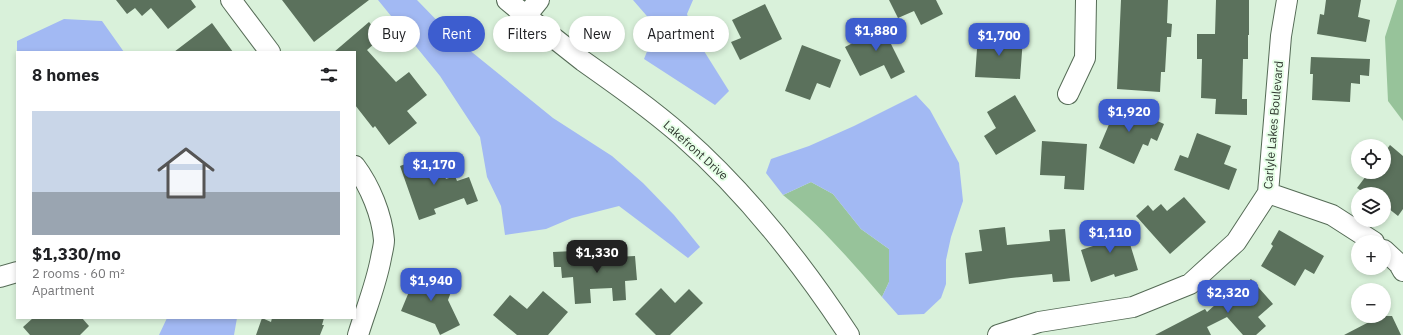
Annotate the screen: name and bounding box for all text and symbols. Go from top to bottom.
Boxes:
chip: Buy [368,16,420,52]
chip: Rent [428,16,485,52]
chip: Filters [493,16,561,52]
chip: New [569,16,625,52]
chip: Apartment [633,16,729,52]
pin: $1,880 [843,18,909,52]
text: $1,880 [854,22,898,39]
pin: $1,700 [966,23,1032,57]
text: $1,700 [977,27,1021,44]
street label: Carlyle Lakes Boulevard [1260,60,1286,190]
text: 8 homes [32,64,99,86]
icon: filters [318,64,340,86]
pin: $1,920 [1096,99,1162,133]
text: $1,920 [1107,103,1151,120]
street label: Lakefront Drive [661,117,732,183]
icon: home [150,137,222,209]
map controls [1351,139,1391,323]
button: locate [1351,139,1391,179]
pin: $1,170 [401,152,467,186]
text: $1,170 [412,156,456,173]
button: layers [1351,187,1391,227]
pin: $1,110 [1077,220,1143,254]
text: $1,110 [1088,224,1132,241]
button: + [1351,235,1391,275]
pin: $1,330 [564,240,630,274]
text: $1,330/mo [32,243,121,265]
text: $1,330 [575,244,619,261]
text: 2 rooms · 60 m² [32,265,125,282]
pin: $1,940 [398,268,464,302]
text: $1,940 [409,272,453,289]
pin: $2,320 [1195,280,1261,314]
text: Apartment [32,282,95,299]
button: − [1351,283,1391,323]
text: $2,320 [1206,284,1250,301]

